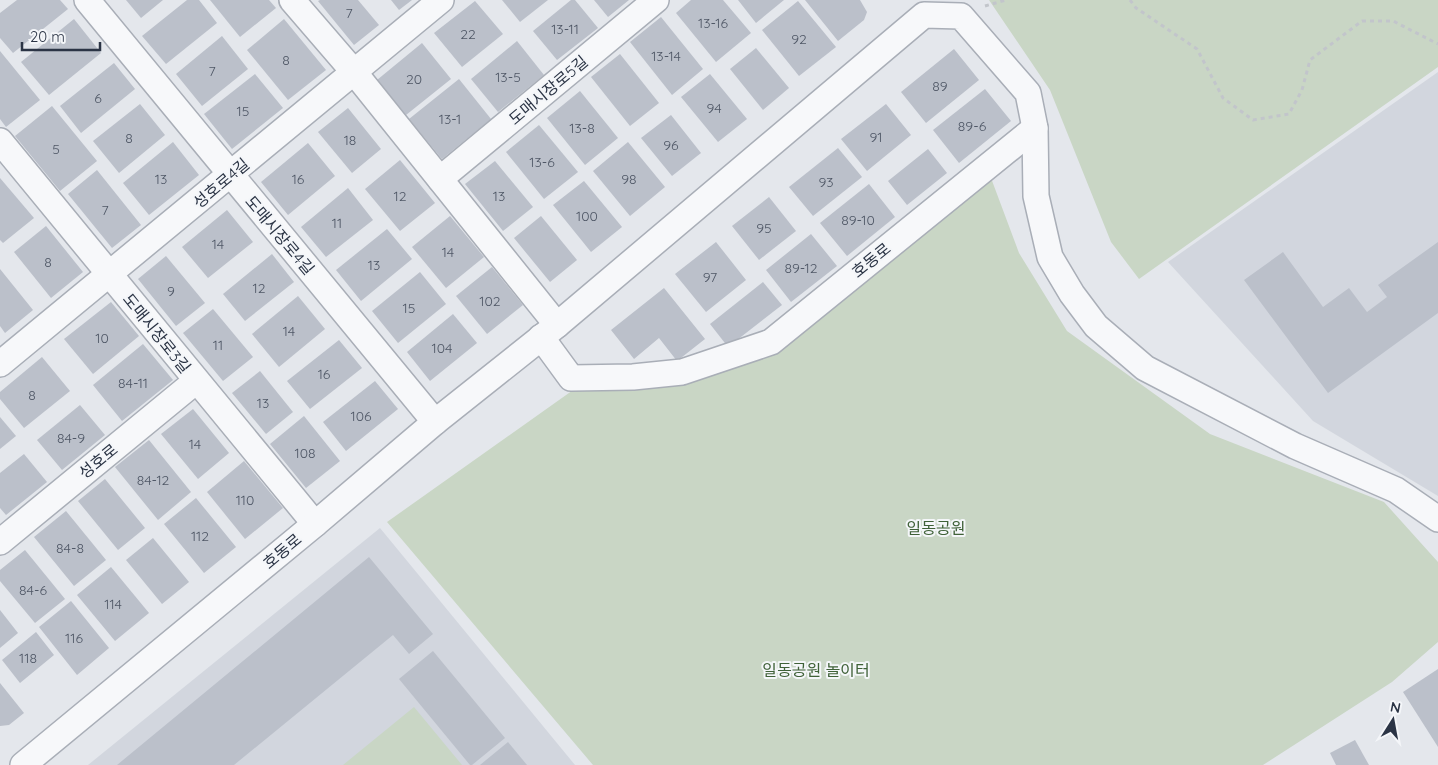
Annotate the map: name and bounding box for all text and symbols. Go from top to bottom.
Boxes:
house number: 7 [345,4,353,22]
house number: 13-16 [698,14,728,32]
scale bar [22,20,100,52]
house number: 13-11 [551,20,579,38]
house number: 22 [460,25,476,43]
text: 20 m [30,27,65,46]
house number: 92 [791,30,807,48]
house number: 13-14 [651,47,681,65]
house number: 8 [282,51,290,69]
street label: 도매시장로5길 [504,51,592,129]
house number: 7 [208,62,216,80]
house number: 13-5 [495,68,521,86]
house number: 20 [406,70,422,88]
house number: 89 [932,77,948,95]
house number: 6 [94,89,102,107]
house number: 94 [706,99,722,117]
house number: 15 [237,102,249,120]
house number: 13-1 [439,110,461,128]
house number: 89-6 [958,117,987,135]
house number: 13-8 [569,119,595,137]
house number: 91 [869,128,883,146]
house number: 8 [125,129,133,147]
house number: 18 [344,131,356,149]
house number: 96 [663,136,679,154]
house number: 5 [52,140,60,158]
house number: 13-6 [529,153,555,171]
street label: 성호로4길 [189,154,253,212]
house number: 13 [155,170,167,188]
house number: 16 [292,170,305,188]
house number: 98 [621,170,637,188]
house number: 93 [818,173,834,191]
house number: 12 [394,187,407,205]
house number: 13 [493,187,505,205]
street label: 도매시장로4길 [241,192,319,278]
house number: 7 [101,201,109,219]
house number: 100 [576,207,598,225]
house number: 89-10 [841,211,875,229]
house number: 11 [332,214,342,232]
house number: 95 [756,219,772,237]
house number: 14 [212,235,224,253]
street label: 호동로 [848,238,895,282]
house number: 14 [442,243,454,261]
house number: 8 [44,253,52,271]
house number: 13 [368,256,380,274]
house number: 89-12 [784,259,818,277]
house number: 97 [703,268,717,286]
house number: 12 [253,279,266,297]
house number: 9 [167,282,175,300]
street label: 도매시장로3길 [119,289,195,377]
house number: 102 [479,292,501,310]
house number: 15 [403,299,415,317]
house number: 14 [283,322,295,340]
house number: 10 [95,329,109,347]
house number: 11 [213,336,223,354]
house number: 104 [432,339,452,357]
house number: 16 [318,365,331,383]
house number: 84-11 [118,374,148,392]
house number: 8 [28,386,36,404]
house number: 13 [257,394,269,412]
house number: 106 [350,407,372,425]
house number: 84-9 [57,429,85,447]
house number: 14 [189,435,201,453]
street label: 성호로 [75,439,122,483]
house number: 108 [294,444,316,462]
house number: 84-12 [137,471,170,489]
house number: 110 [236,491,254,509]
park label: 일동공원 [907,518,965,538]
house number: 112 [191,527,209,545]
street label: 호동로 [259,529,306,573]
house number: 84-8 [56,539,84,557]
house number: 84-6 [19,581,47,599]
house number: 114 [104,595,122,613]
house number: 116 [65,629,83,647]
house number: 118 [19,649,37,667]
park label: 일동공원 놀이터 [762,660,870,680]
north arrow [1368,695,1418,745]
text: N [1389,697,1402,717]

